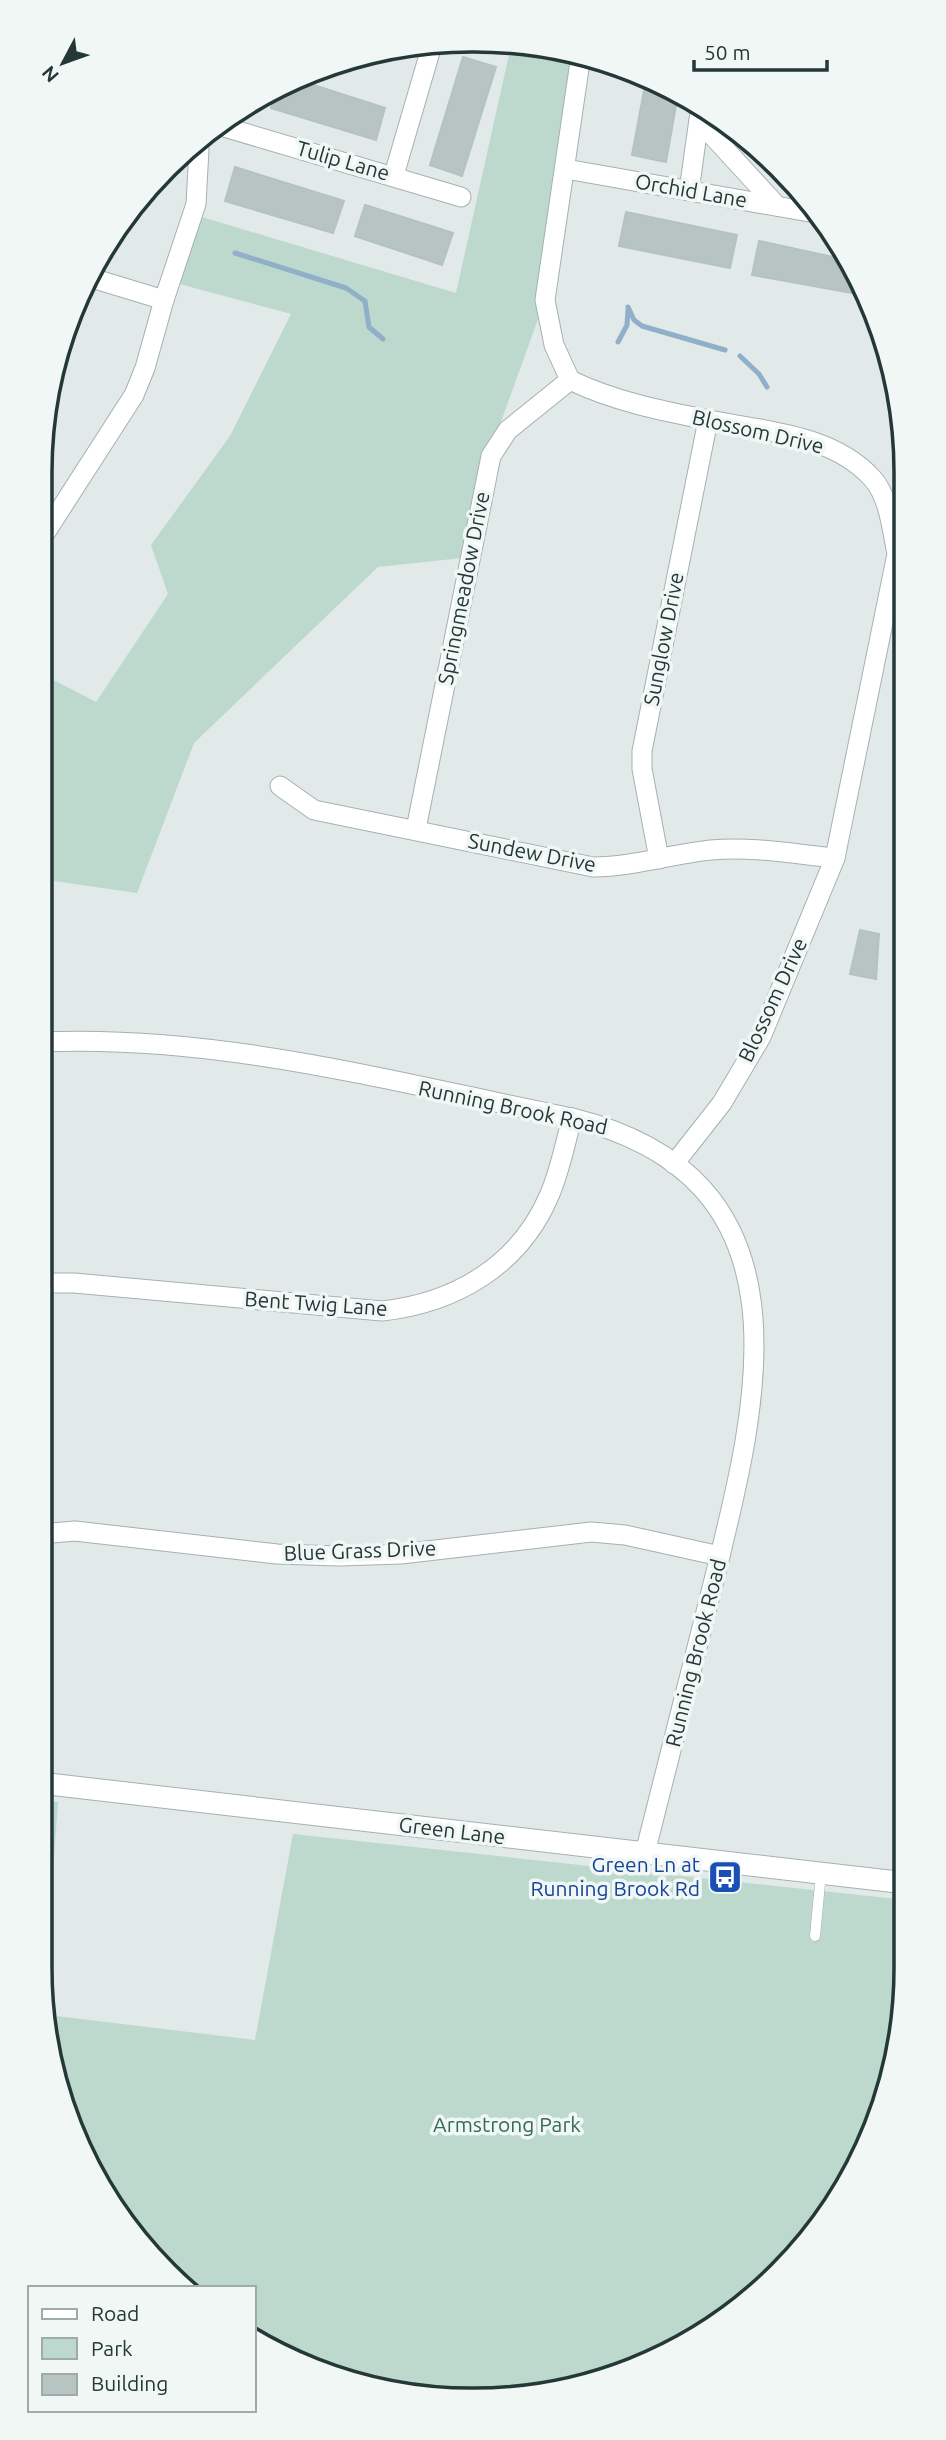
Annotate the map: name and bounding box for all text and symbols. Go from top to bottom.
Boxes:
north arrow [28,28,98,98]
scale bar [694,28,827,72]
text: 50 m [704,40,751,64]
text: N [37,62,63,87]
street label: Tulip Lane [294,135,393,185]
street label: Orchid Lane [633,168,749,212]
street label: Blossom Drive [690,404,826,458]
street label: Springmeadow Drive [433,489,494,686]
street label: Sunglow Drive [638,570,688,708]
street label: Sundew Drive [466,828,598,876]
street label: Blossom Drive [733,934,811,1065]
street label: Running Brook Road [416,1075,610,1139]
street label: Bent Twig Lane [244,1286,389,1320]
street label: Blue Grass Drive [283,1535,437,1565]
street label: Running Brook Road [660,1556,730,1749]
street label: Green Lane [398,1812,507,1848]
place label: Green Ln at Running Brook Rd [530,1852,700,1900]
bus stop icon: Green Ln at Running Brook Rd [706,1858,744,1896]
park label: Armstrong Park [433,2112,581,2136]
legend [28,2286,256,2412]
text: Road [91,2301,139,2325]
text: Park [91,2336,133,2360]
text: Building [91,2371,168,2395]

